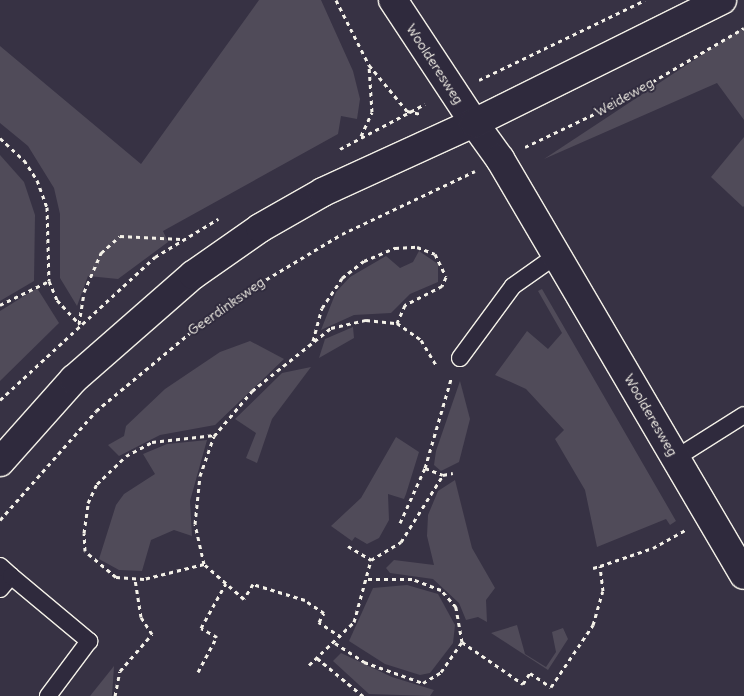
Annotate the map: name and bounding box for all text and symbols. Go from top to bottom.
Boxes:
street label: Woolderesweg [403,21,467,107]
street label: Weideweg [592,74,656,120]
street label: Geerdinksweg [184,273,268,339]
street label: Woolderesweg [621,371,681,459]

